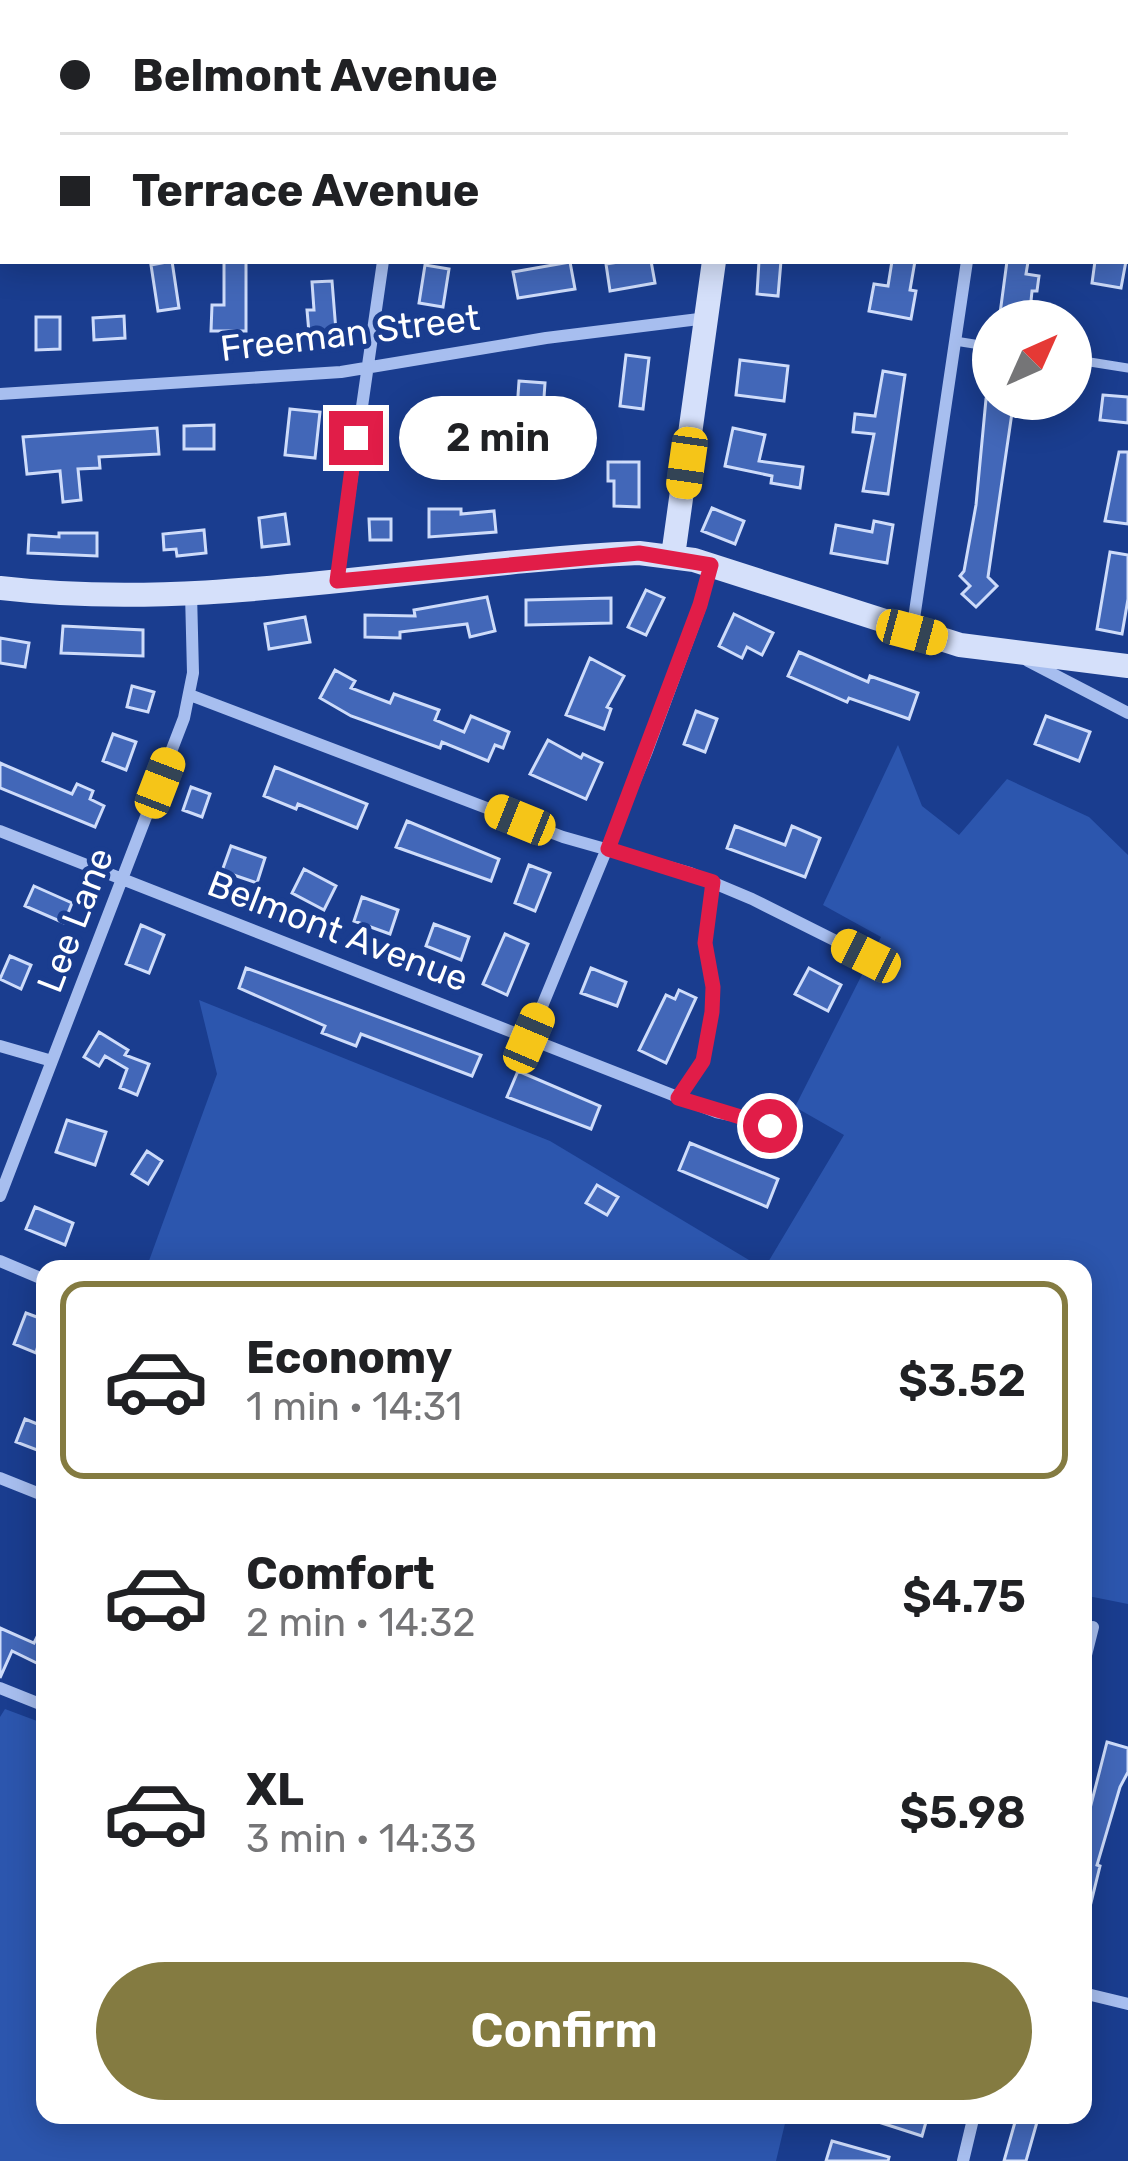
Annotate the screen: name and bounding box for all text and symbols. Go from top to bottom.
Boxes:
text: Belmont Avenue [132,49,498,102]
text: Terrace Avenue [132,164,480,217]
street label: Freeman Street [218,296,482,370]
north arrow [972,300,1092,420]
map controls [972,300,1092,420]
callout: 2 min [398,396,596,480]
route end [329,411,383,465]
text: 2 min [446,415,550,461]
car [664,425,710,501]
car [873,605,951,659]
car [130,743,190,823]
car [480,790,560,850]
street label: Lee Lane [28,842,122,998]
street label: Belmont Avenue [202,862,474,1000]
car [826,924,906,988]
car [498,998,560,1078]
route start [743,1099,797,1153]
icon: car [102,1326,210,1434]
text: Economy [246,1331,452,1384]
text: $3.52 [898,1354,1026,1407]
text: 1 min · 14:31 [246,1384,462,1430]
icon: car [102,1542,210,1650]
text: Comfort [246,1547,435,1600]
text: $4.75 [902,1570,1026,1623]
text: 2 min · 14:32 [246,1600,475,1646]
icon: car [102,1758,210,1866]
text: XL [246,1763,304,1816]
text: $5.98 [899,1786,1026,1839]
text: 3 min · 14:33 [246,1816,477,1862]
button: Confirm [96,1962,1032,2100]

